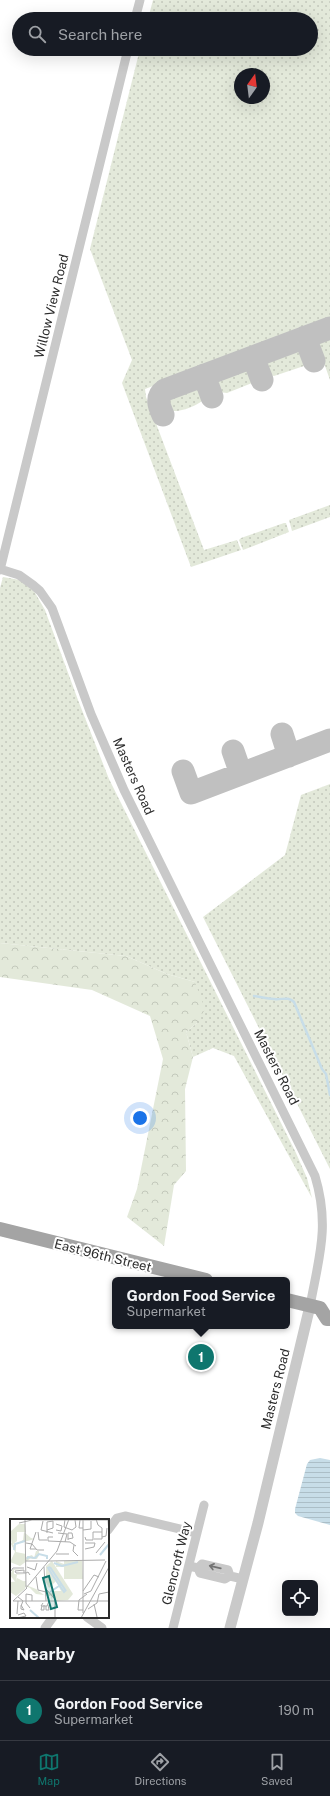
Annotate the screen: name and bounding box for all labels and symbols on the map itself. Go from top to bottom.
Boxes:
north arrow [234,68,270,104]
street label: Willow View Road [31,253,72,360]
street label: Masters Road [110,735,157,817]
street label: Masters Road [251,1027,302,1108]
your location [130,1108,150,1128]
street label: East 96th Street [53,1236,153,1275]
pin: 1 [188,1342,214,1372]
street label: Masters Road [258,1347,293,1431]
inset map [10,1519,109,1618]
street label: Glencroft Way [159,1520,194,1606]
one-way arrow [209,1562,222,1570]

